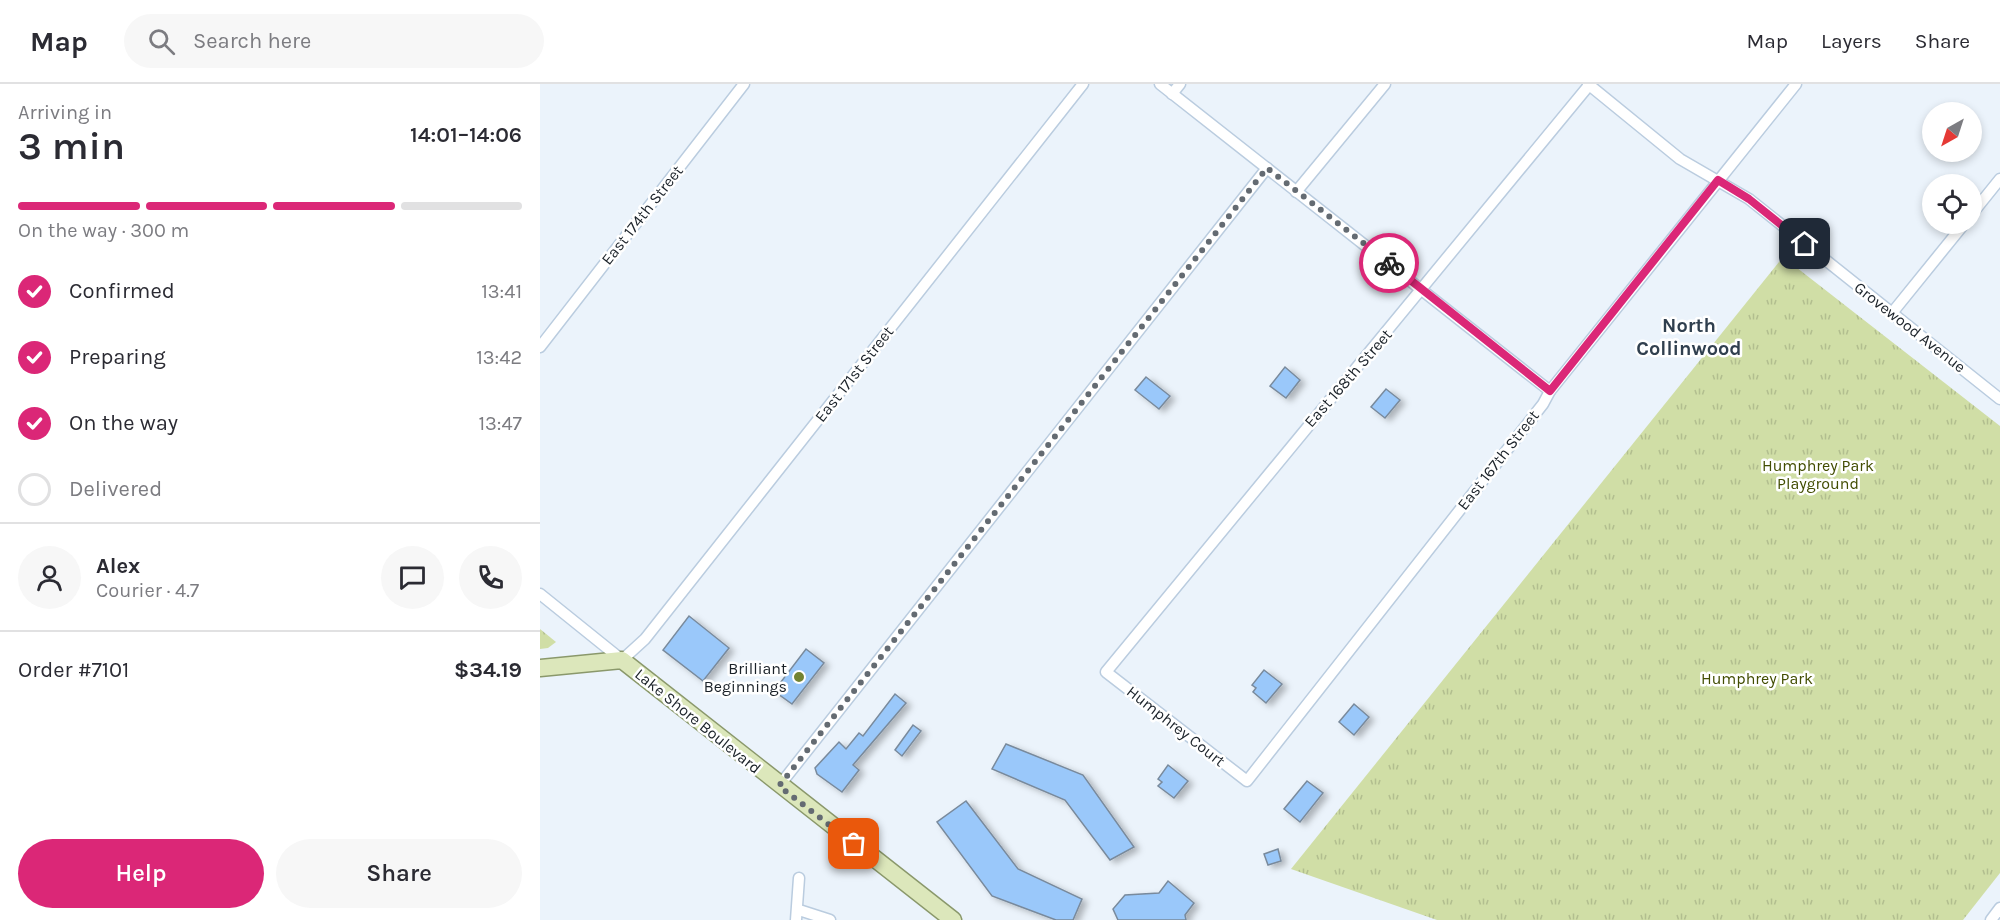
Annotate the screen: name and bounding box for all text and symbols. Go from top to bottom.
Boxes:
search box [124,14,544,68]
text: Map [30,25,88,58]
icon: search [145,25,178,58]
text: Search here [193,28,311,54]
text: Map [1746,29,1788,53]
text: Layers [1821,29,1882,53]
text: Share [1915,29,1970,53]
text: Arriving in [18,101,112,124]
north arrow [1922,102,1982,162]
map controls [1922,102,1982,234]
text: 14:01–14:06 [410,122,522,148]
text: 3 min [18,123,125,169]
street label: East 174th Street [597,161,687,269]
button: locate [1922,174,1982,234]
pin [1779,218,1830,269]
text: On the way · 300 m [18,219,189,242]
icon: home [1788,227,1821,260]
courier [1359,233,1419,293]
icon: bike [1373,247,1406,280]
icon: check [18,275,51,308]
text: Confirmed [69,278,175,304]
street label: Grovewood Avenue [1851,278,1969,376]
text: 13:41 [481,280,522,303]
district label: North Collinwood [1636,314,1742,360]
street label: East 171st Street [811,322,897,426]
street label: East 168th Street [1300,325,1396,431]
icon: check [18,341,51,374]
text: Preparing [69,344,166,370]
text: 13:42 [476,346,522,369]
street label: East 167th Street [1453,406,1543,514]
icon: check [18,407,51,440]
text: On the way [69,410,178,436]
text: 13:47 [478,412,522,435]
park label: Humphrey Park Playground [1762,456,1874,493]
text: Delivered [69,476,162,502]
button: person [18,546,81,609]
button: chat [381,546,444,609]
button: phone [459,546,522,609]
text: Alex [96,553,140,579]
text: Courier · 4.7 [96,579,199,602]
text: Order #7101 [18,657,129,683]
text: $34.19 [454,657,522,683]
place label: Brilliant Beginnings [704,659,787,696]
street label: Lake Shore Boulevard [631,664,765,778]
park label: Humphrey Park [1701,669,1813,688]
marker: Brilliant Beginnings [792,670,806,684]
street label: Humphrey Court [1123,682,1229,770]
pin [828,818,879,869]
icon: bag [837,827,870,860]
button: Help [18,839,264,908]
button: Share [276,839,522,908]

